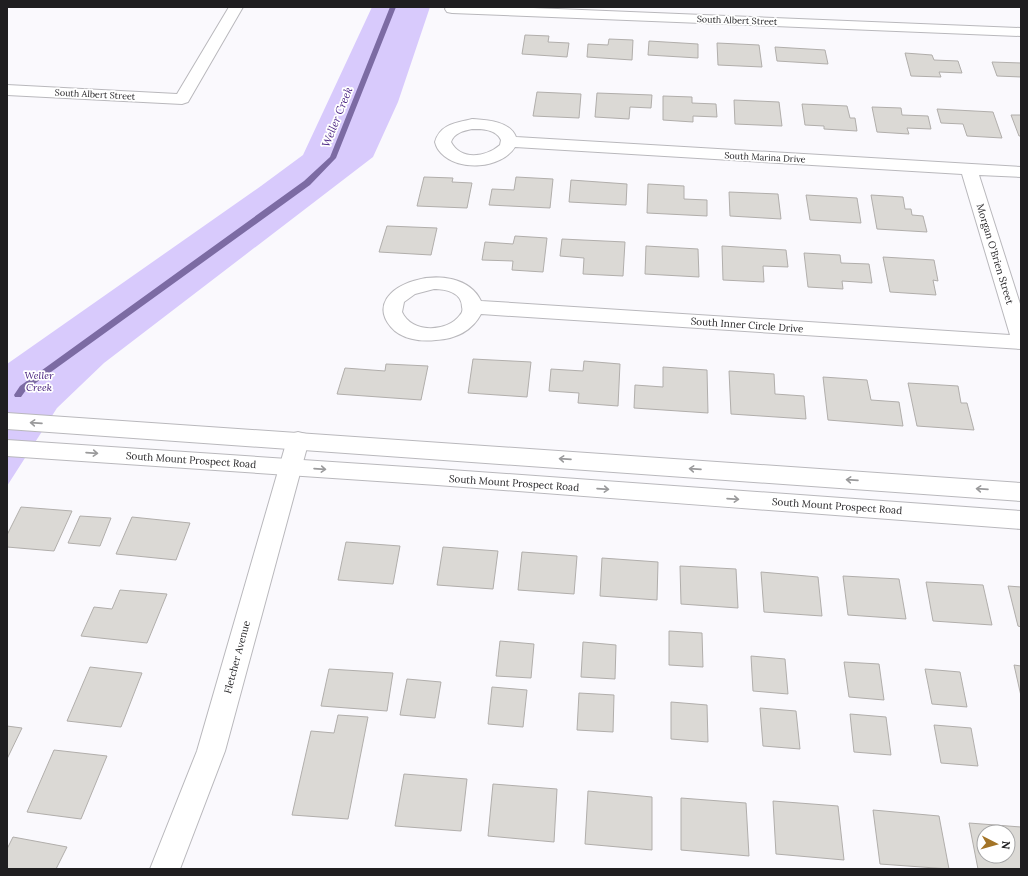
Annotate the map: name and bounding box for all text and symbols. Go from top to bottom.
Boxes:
street label: South Albert Street [697,13,778,27]
water label: Weller Creek [319,85,355,149]
street label: South Albert Street [55,86,136,102]
street label: South Marina Drive [724,149,806,165]
street label: Morgan O'Brien Street [974,202,1017,306]
street label: South Inner Circle Drive [690,315,804,335]
park label: Weller Creek [24,369,54,394]
one-way arrow [30,419,43,426]
street label: South Mount Prospect Road [125,449,257,471]
one-way arrow [85,450,98,457]
one-way arrow [559,456,572,463]
one-way arrow [689,465,702,472]
one-way arrow [313,466,326,473]
street label: South Mount Prospect Road [448,472,580,494]
one-way arrow [846,476,859,483]
one-way arrow [596,486,609,493]
one-way arrow [976,486,989,493]
one-way arrow [726,495,739,502]
street label: South Mount Prospect Road [771,495,903,517]
street label: Fletcher Avenue [221,619,253,695]
north arrow [976,824,1016,864]
text: N [998,840,1013,850]

